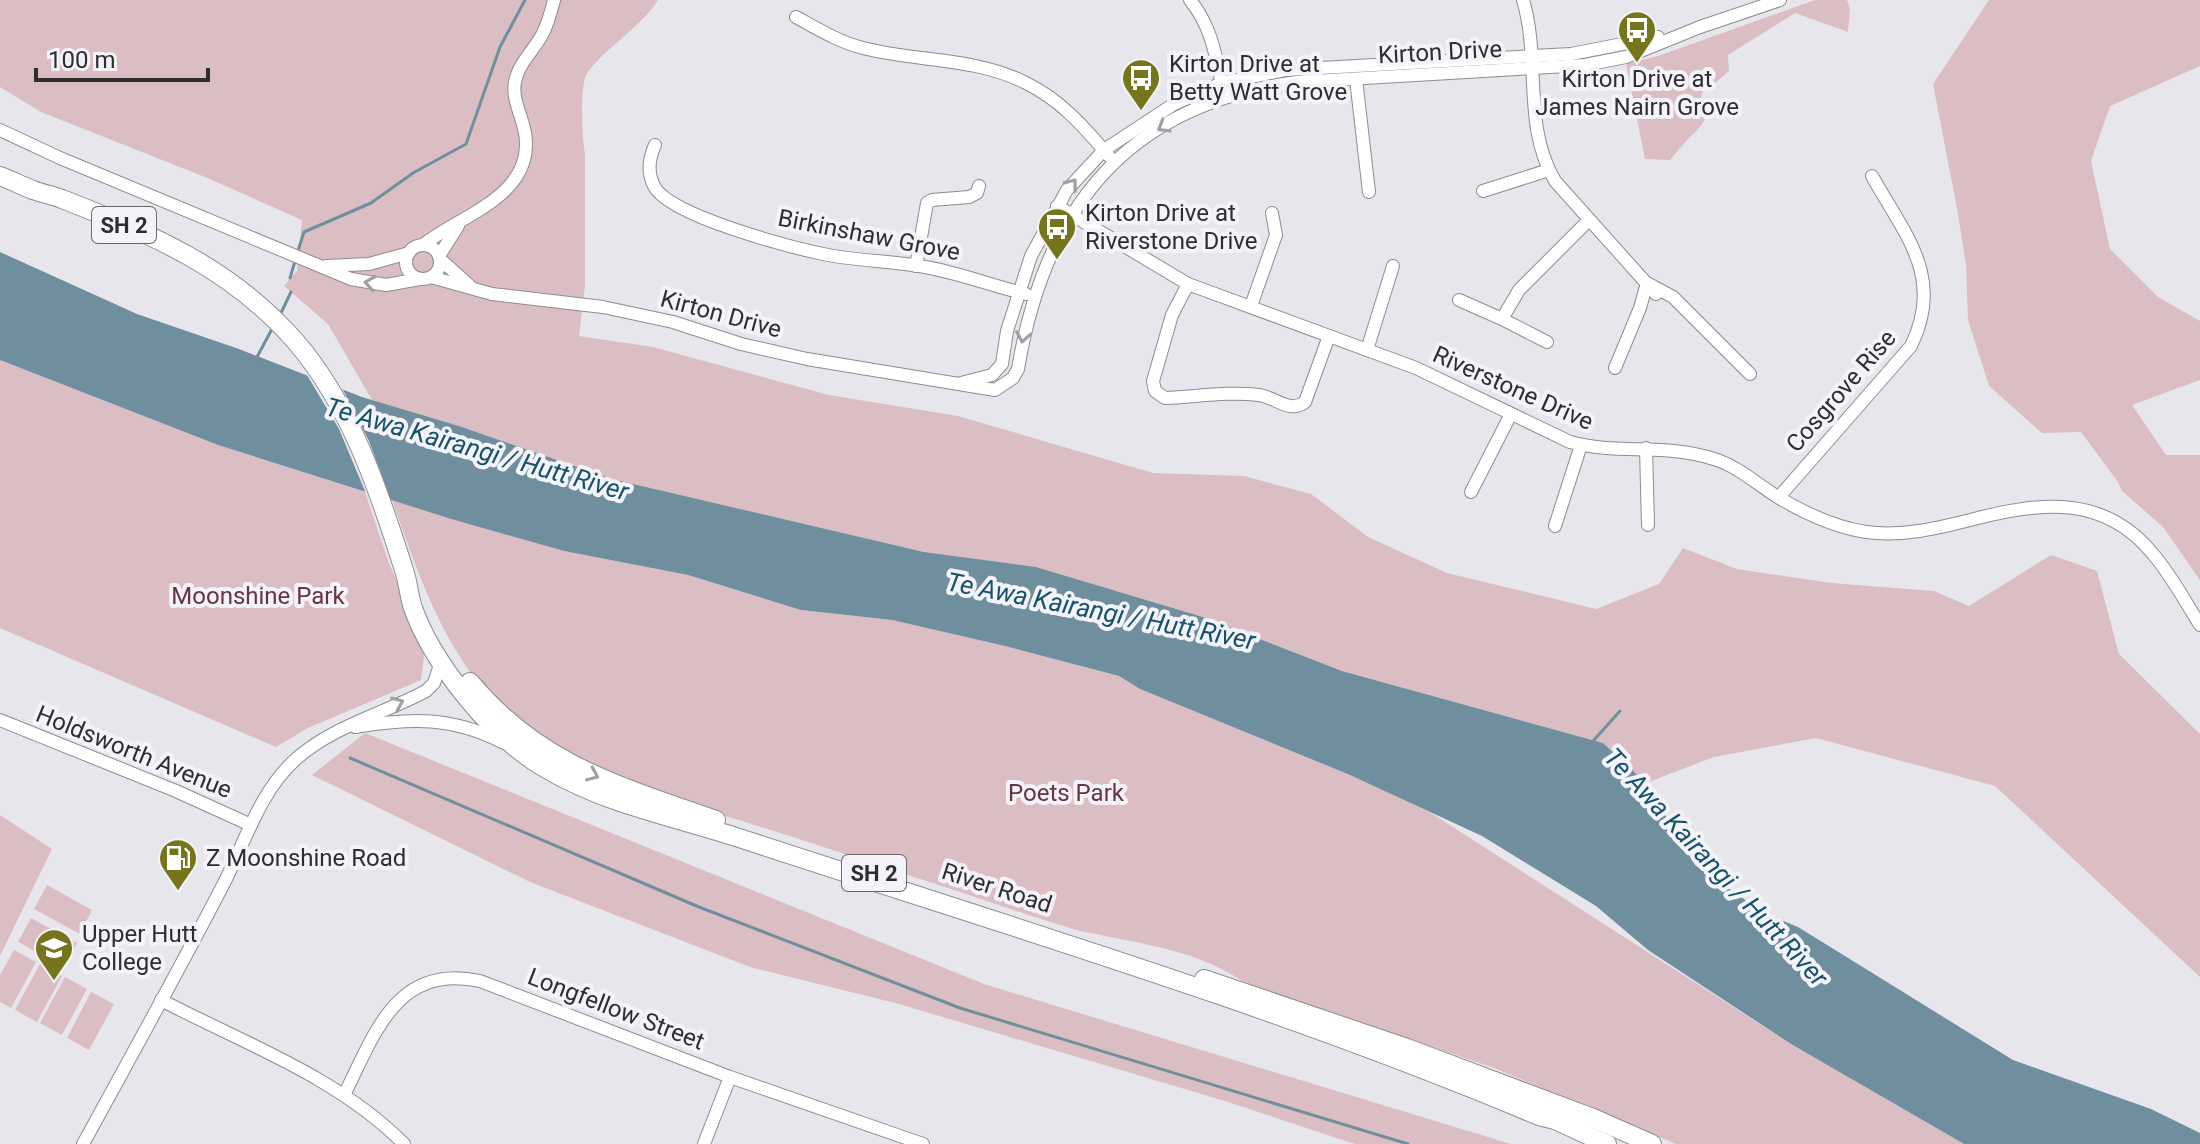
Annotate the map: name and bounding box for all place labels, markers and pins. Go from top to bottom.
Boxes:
bus stop icon: Kirton Drive at James Nairn Grove [1616,9,1658,64]
place label: Kirton Drive at Betty Watt Grove [1169,50,1347,106]
bus stop icon: Kirton Drive at Betty Watt Grove [1120,57,1162,112]
place label: Kirton Drive at James Nairn Grove [1535,65,1739,121]
place label: Kirton Drive at Riverstone Drive [1085,199,1258,255]
bus stop icon: Kirton Drive at Riverstone Drive [1036,206,1078,261]
fuel station icon: Z Moonshine Road [157,837,199,892]
place label: Z Moonshine Road [206,844,406,872]
place label: Upper Hutt College [82,920,198,976]
school or university icon: Upper Hutt College [33,927,75,982]

